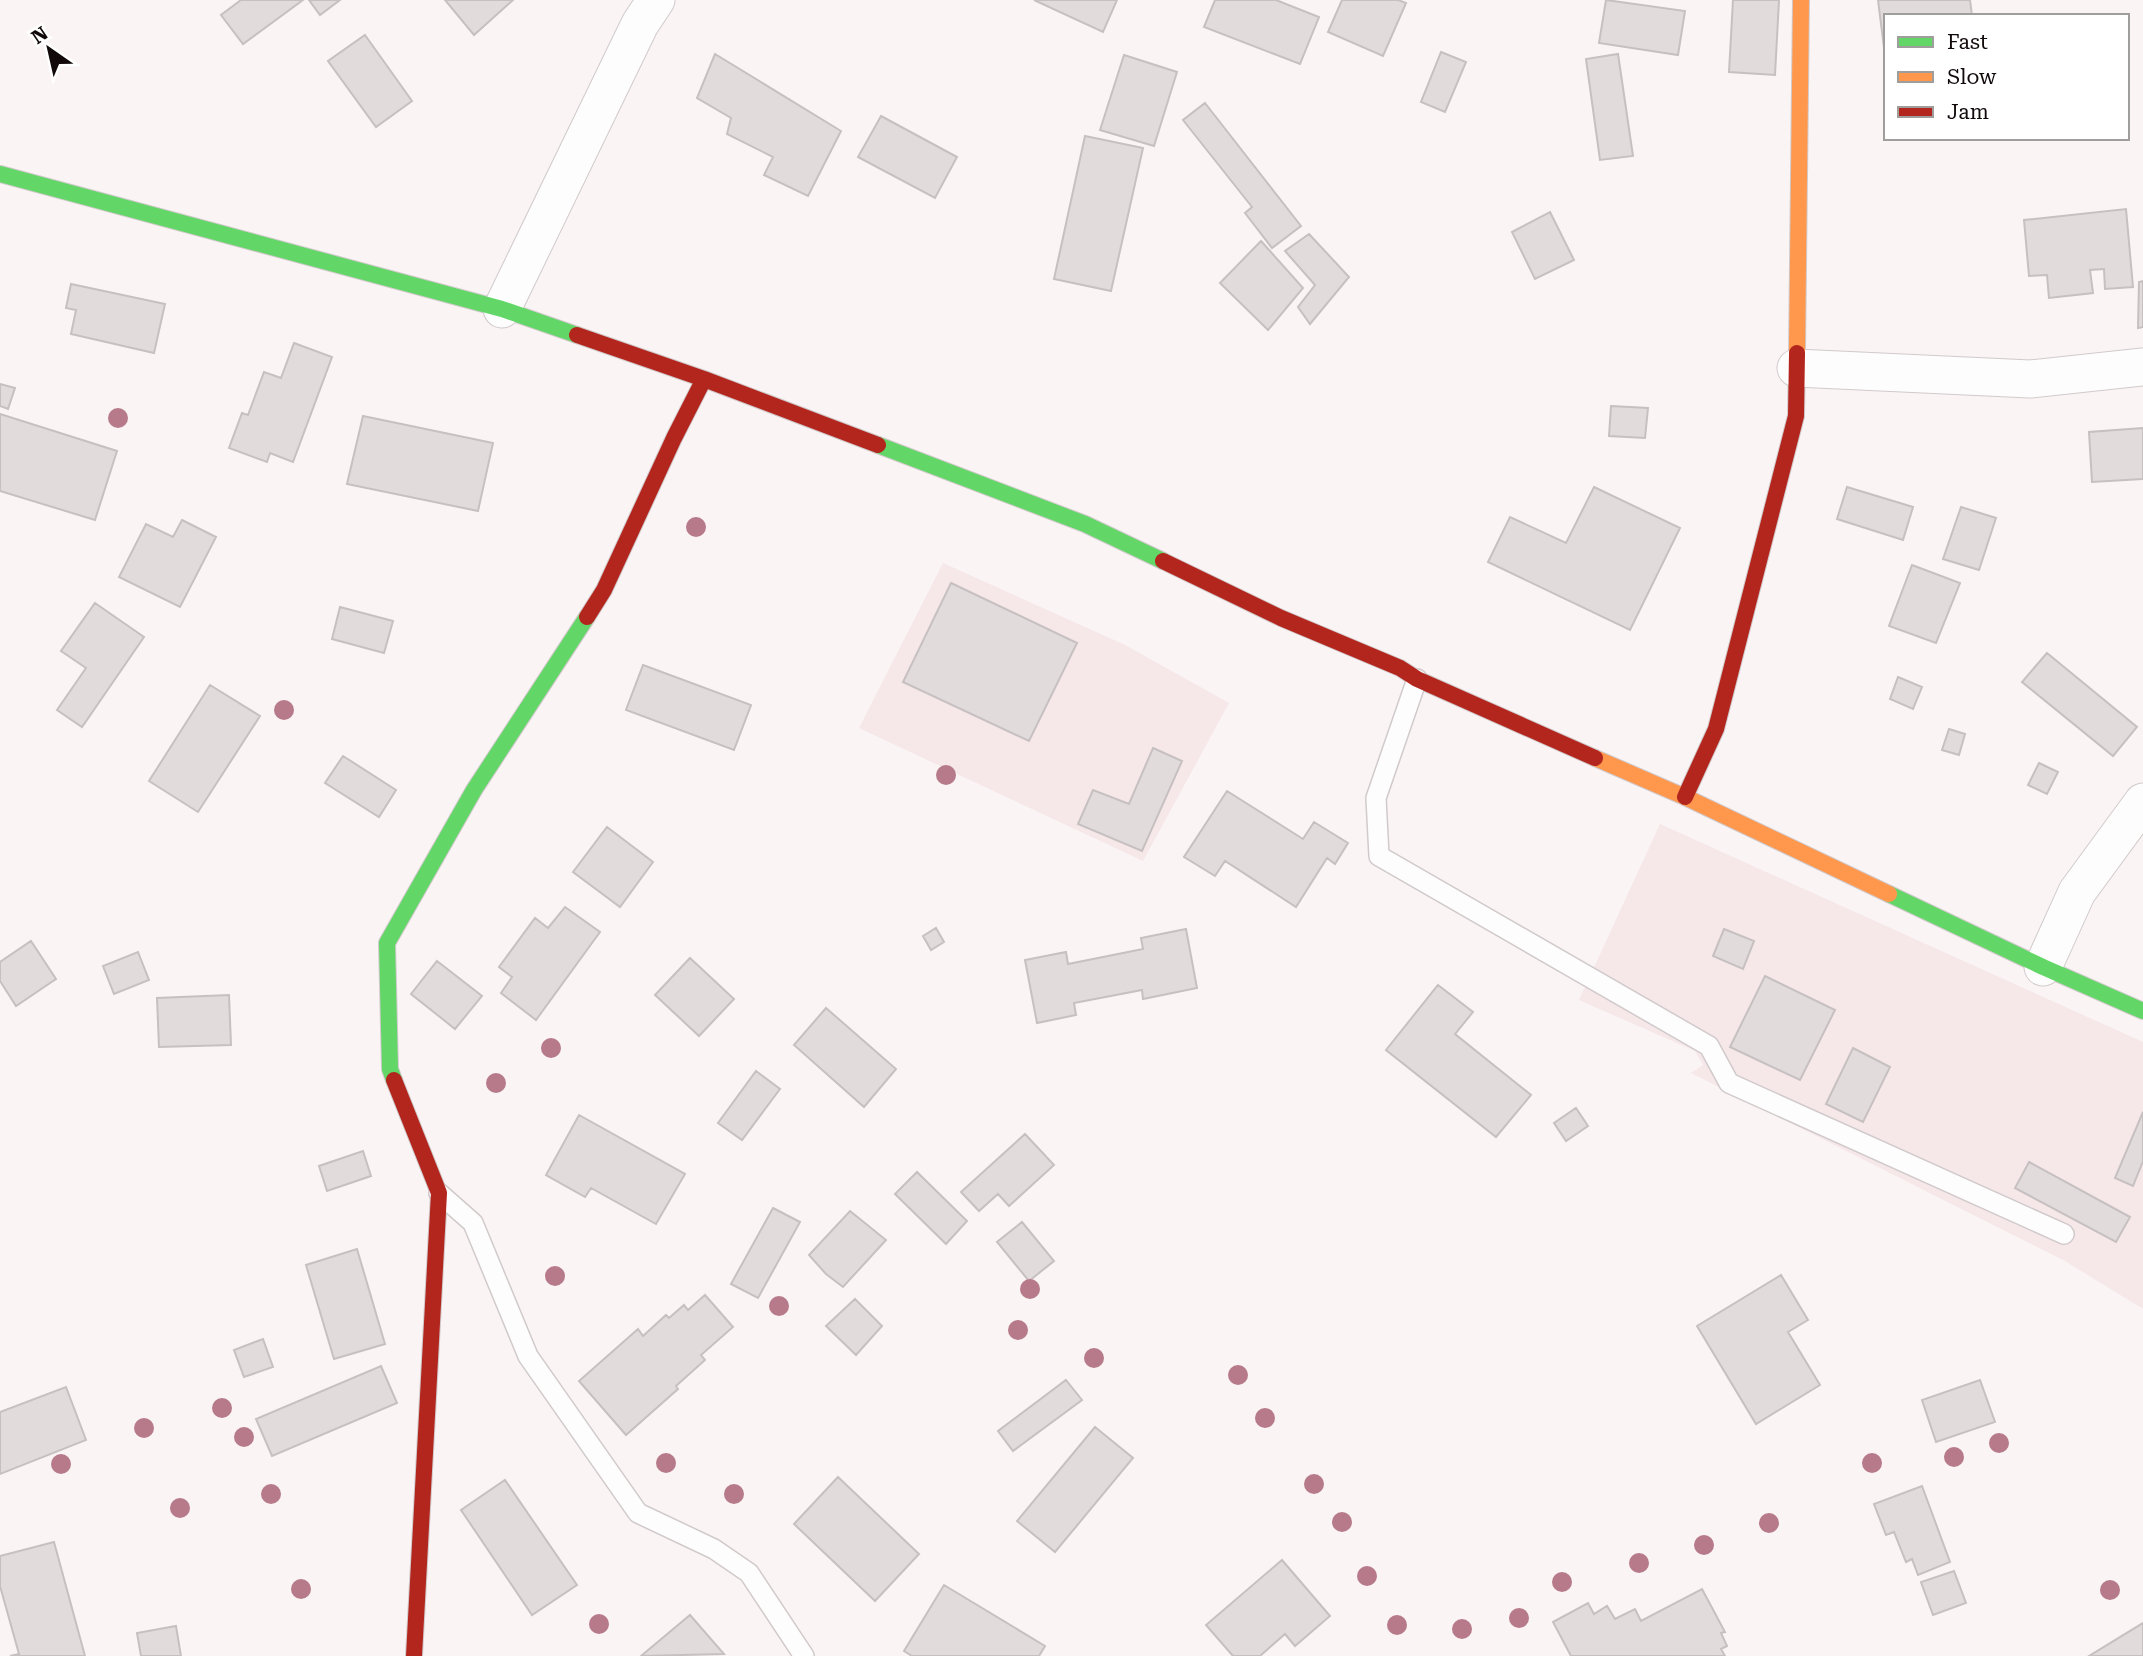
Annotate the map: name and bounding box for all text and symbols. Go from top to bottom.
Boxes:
north arrow [14,14,84,84]
legend [1884,14,2129,140]
text: N [27,21,53,49]
text: Fast [1947,30,1988,54]
text: Slow [1947,65,1997,89]
text: Jam [1947,100,1989,124]

